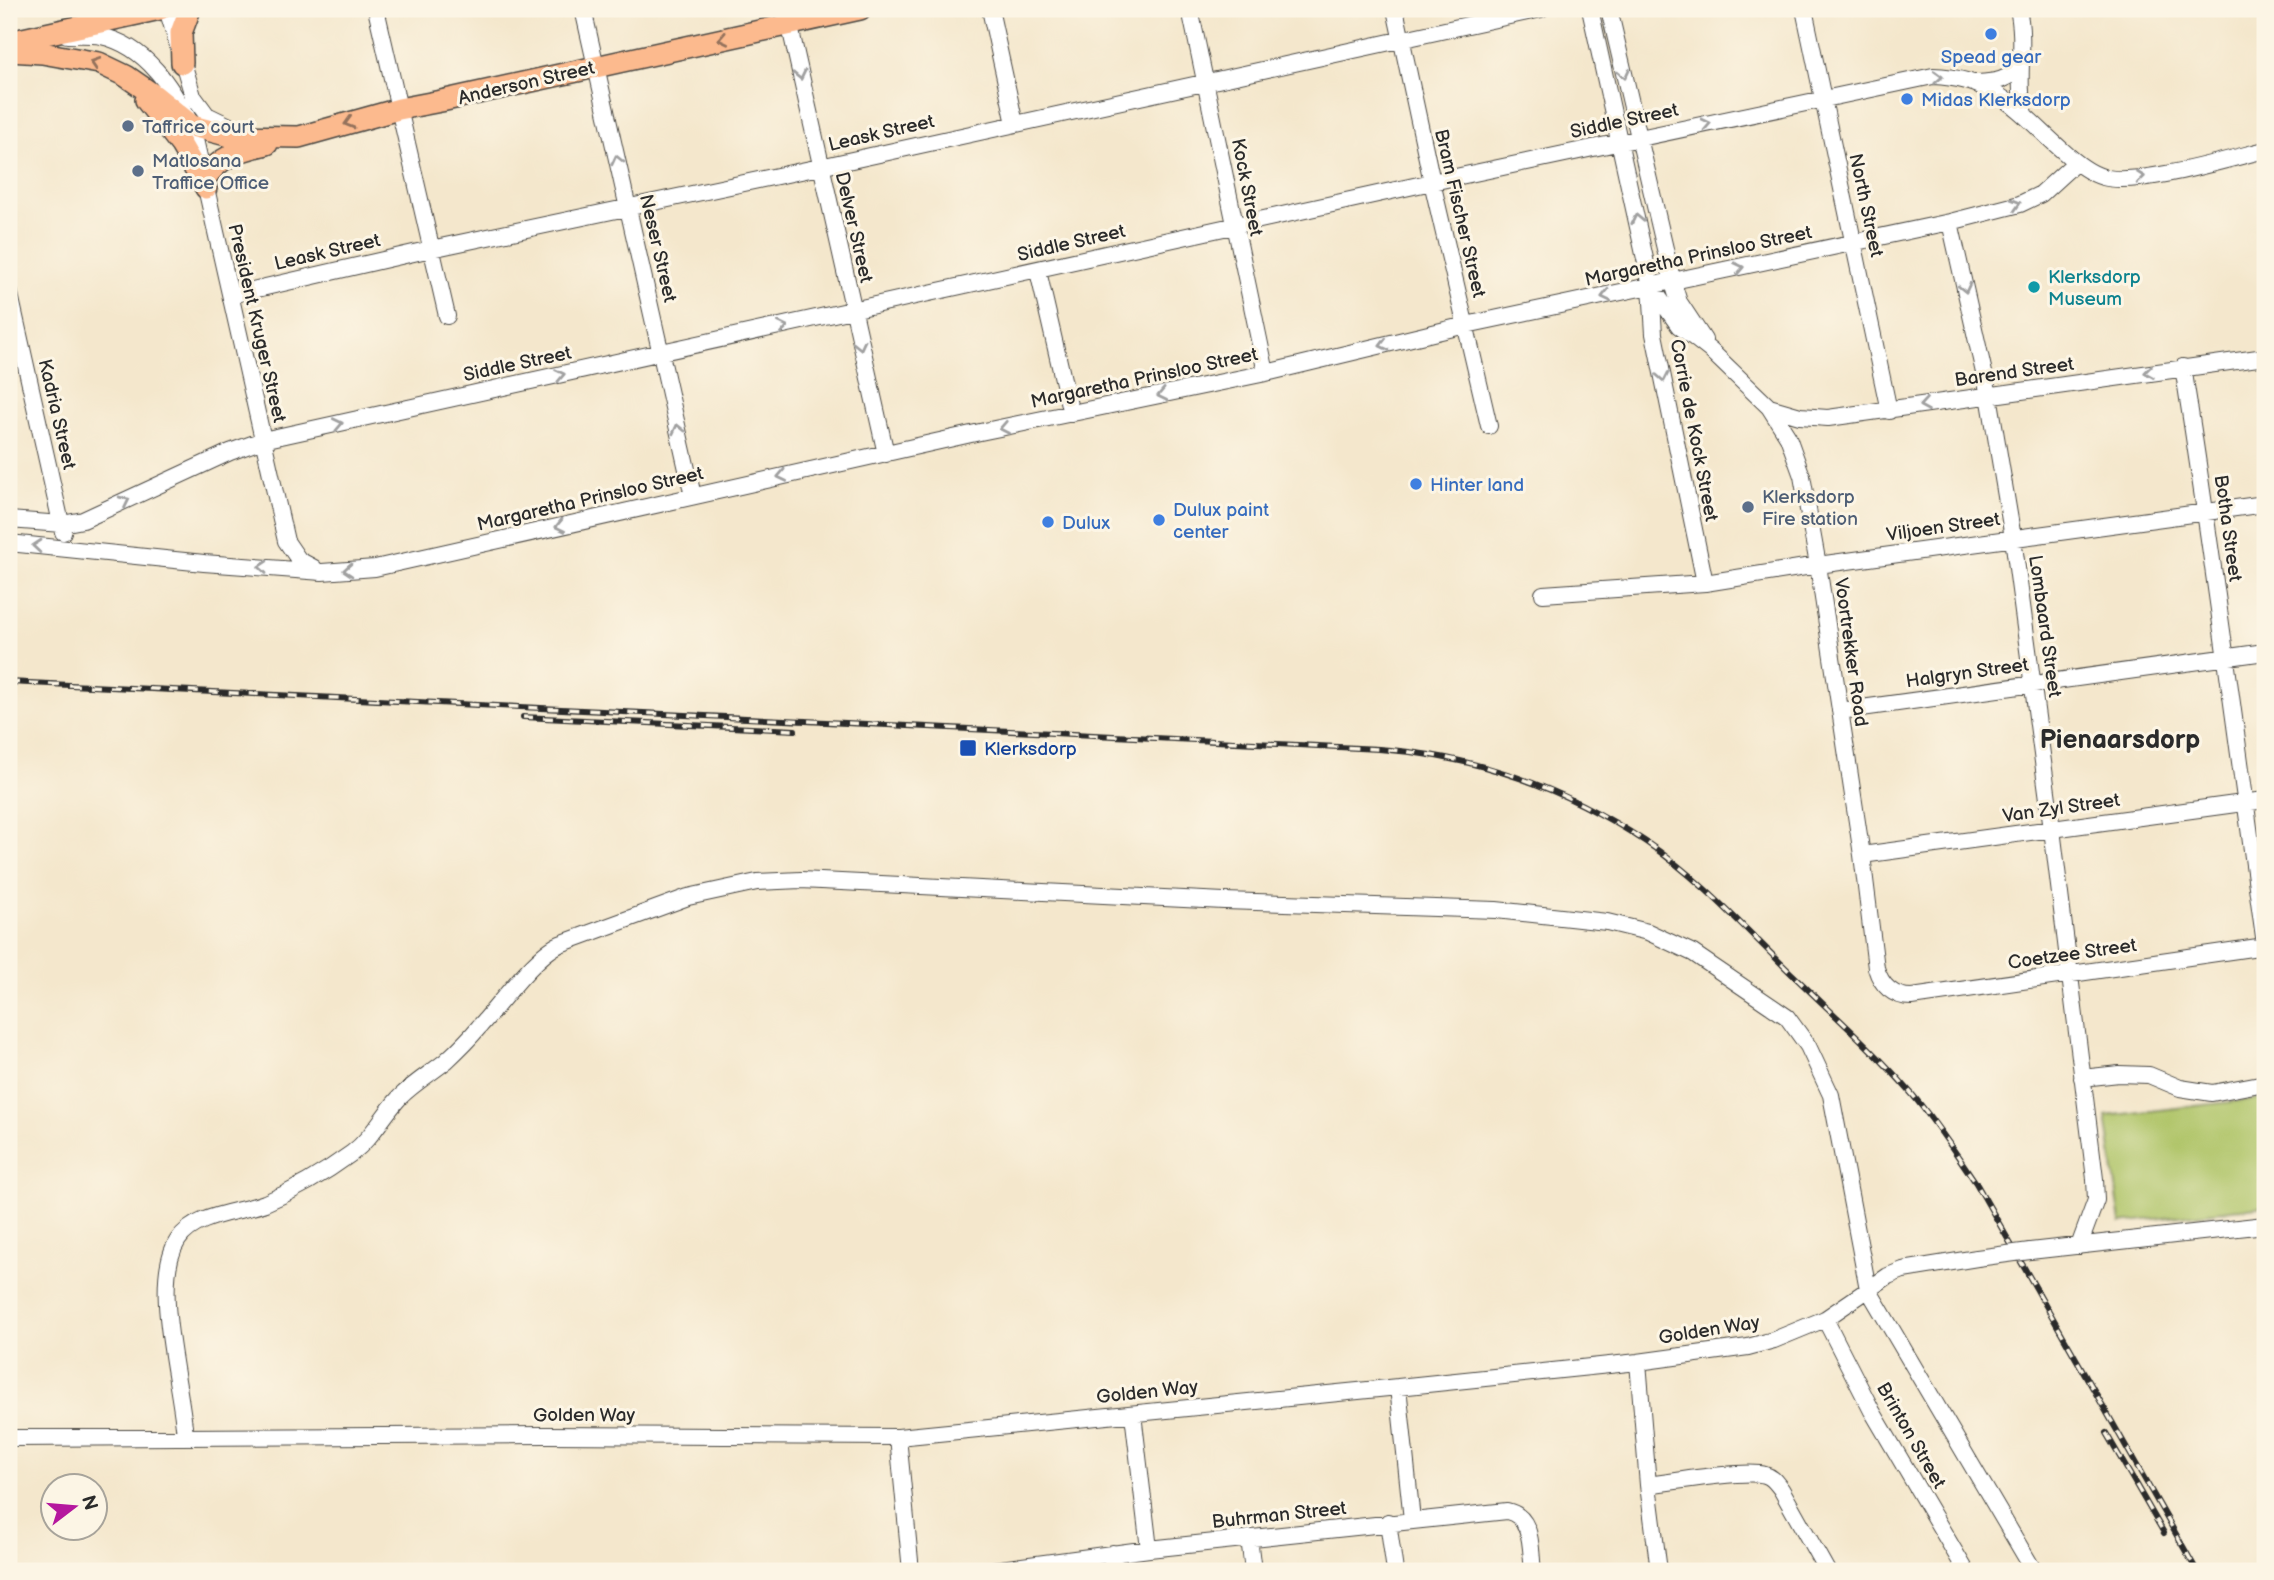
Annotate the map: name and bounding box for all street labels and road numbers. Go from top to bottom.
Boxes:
street label: Anderson Street [456,57,597,110]
street label: Siddle Street [1568,99,1681,144]
street label: Leask Street [826,110,937,157]
street label: Bram Fischer Street [1429,127,1490,300]
street label: Kock Street [1226,136,1267,238]
street label: North Street [1843,151,1888,259]
street label: Delver Street [830,170,877,285]
street label: Neser Street [634,192,681,305]
street label: Siddle Street [1015,220,1128,267]
street label: Margaretha Prinsloo Street [1583,221,1814,292]
street label: President Kruger Street [222,222,291,425]
street label: Leask Street [272,229,383,276]
street label: Corrie de Kock Street [1665,337,1723,524]
street label: Siddle Street [461,342,574,387]
street label: Margaretha Prinsloo Street [1029,343,1260,414]
street label: Barend Street [1953,353,2075,392]
street label: Kadria Street [33,357,80,472]
street label: Margaretha Prinsloo Street [475,462,706,537]
street label: Botha Street [2209,473,2246,583]
street label: Viljoen Street [1885,508,2002,547]
street label: Lombaard Street [2023,554,2066,699]
street label: Voortrekker Road [1829,576,1872,728]
street label: Halgryn Street [1904,653,2030,693]
street label: Van Zyl Street [2001,789,2122,828]
street label: Coetzee Street [2006,934,2138,975]
street label: Golden Way [1657,1311,1762,1350]
street label: Golden Way [1095,1376,1199,1409]
street label: Brinton Street [1871,1379,1950,1493]
street label: Golden Way [533,1404,635,1427]
street label: Buhrman Street [1211,1497,1348,1534]

